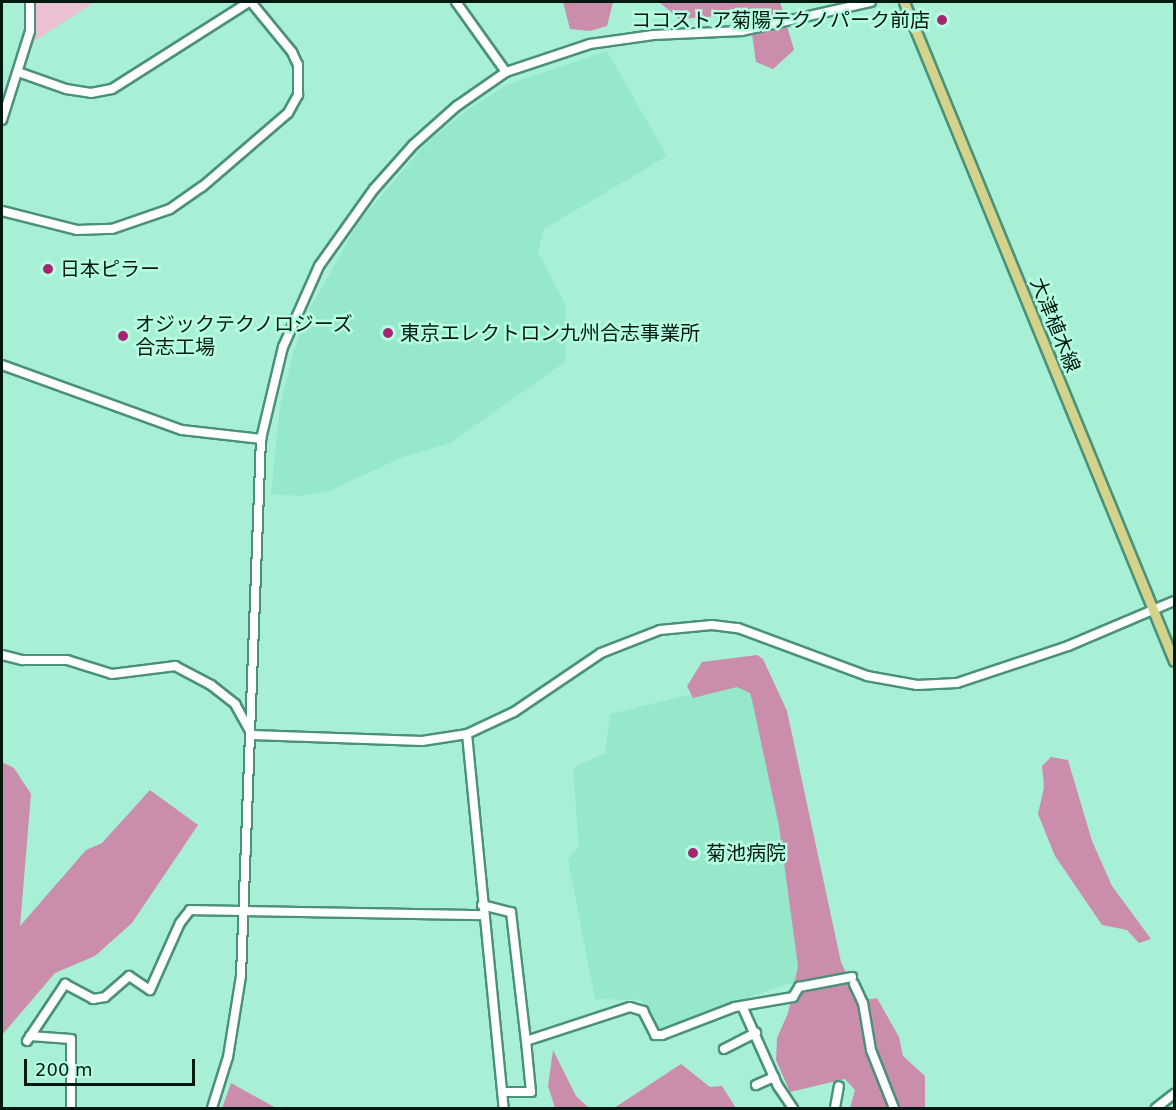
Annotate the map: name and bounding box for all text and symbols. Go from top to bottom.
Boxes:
place label: ココストア菊陽テクノパーク前店 [630,8,930,32]
marker: ココストア菊陽テクノパーク前店 [935,13,949,27]
place label: 日本ピラー [60,257,160,281]
marker: 日本ピラー [41,262,55,276]
street label: 大津植木線 [1025,274,1085,376]
place label: オジックテクノロジーズ 合志工場 [135,312,355,359]
place label: 東京エレクトロン九州合志事業所 [400,321,700,345]
marker: 東京エレクトロン九州合志事業所 [381,326,395,340]
marker: オジックテクノロジーズ 合志工場 [116,329,130,343]
place label: 菊池病院 [706,841,786,865]
marker: 菊池病院 [684,844,702,862]
scale bar [27,1047,198,1085]
text: 200 m [35,1059,93,1080]

